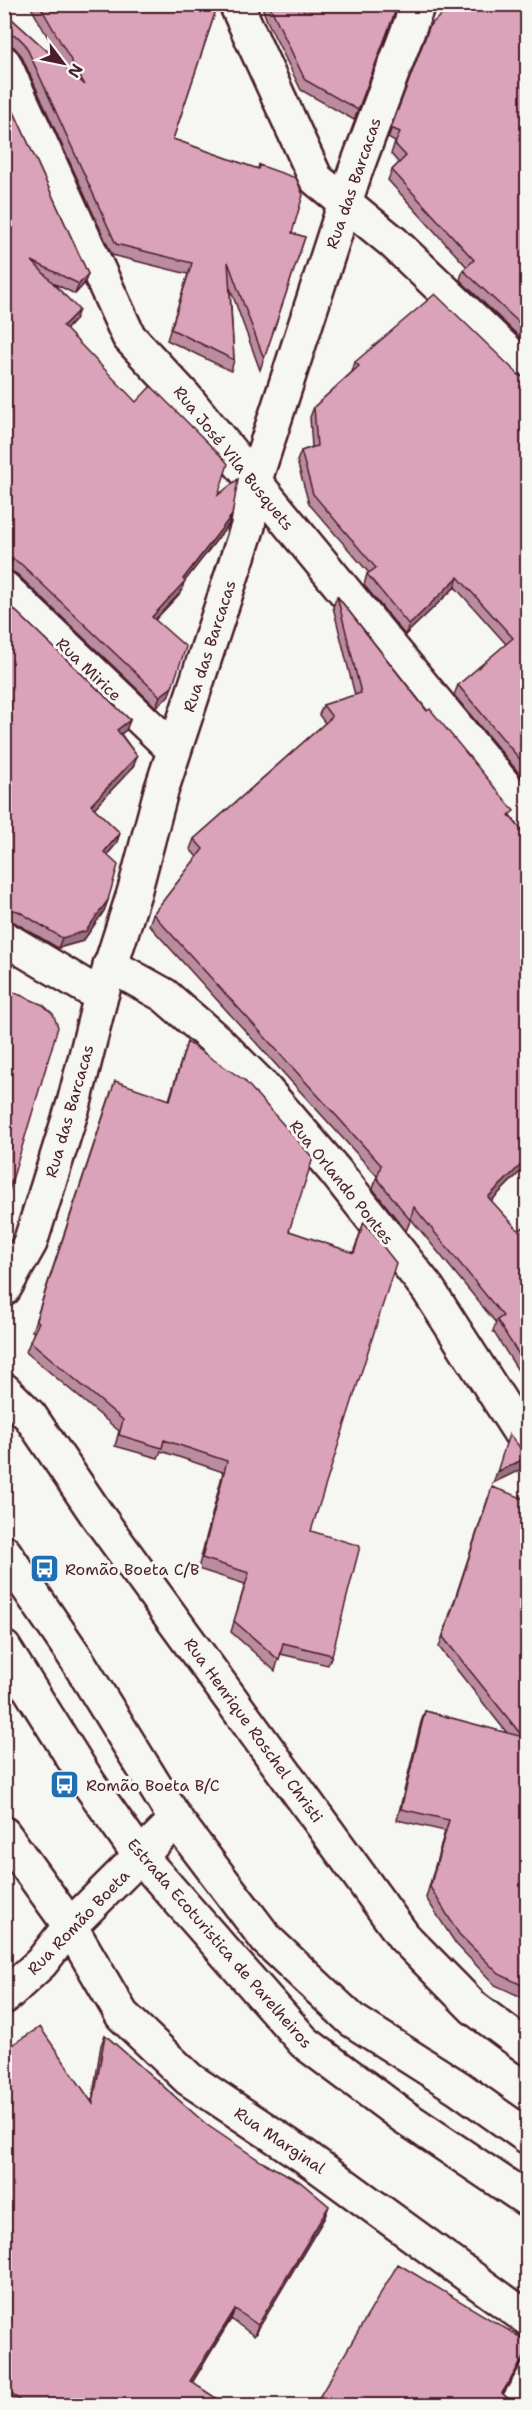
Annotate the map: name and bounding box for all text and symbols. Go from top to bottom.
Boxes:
north arrow [33,33,93,93]
text: N [63,60,88,82]
street label: Rua das Barcacas [321,115,386,252]
street label: Rua José Vila Busquets [169,382,298,535]
street label: Rua das Barcacas [178,577,241,715]
street label: Rua Mirice [52,633,126,706]
street label: Rua das Barcacas [40,1042,99,1180]
street label: Rua Orlando Pontes [285,1116,398,1249]
bus stop icon: Romão Boeta C/B [28,1553,60,1585]
place label: Romão Boeta C/B [65,1559,200,1580]
street label: Rua Henrique Roschel Christi [179,1634,328,1827]
bus stop icon: Romão Boeta B/C [49,1769,81,1801]
place label: Romão Boeta B/C [86,1775,220,1796]
street label: Estrada Ecoturistica de Parelheiros [123,1834,317,2053]
street label: Rua Romão Boeta [23,1865,134,1979]
street label: Rua Marginal [230,2102,329,2179]

